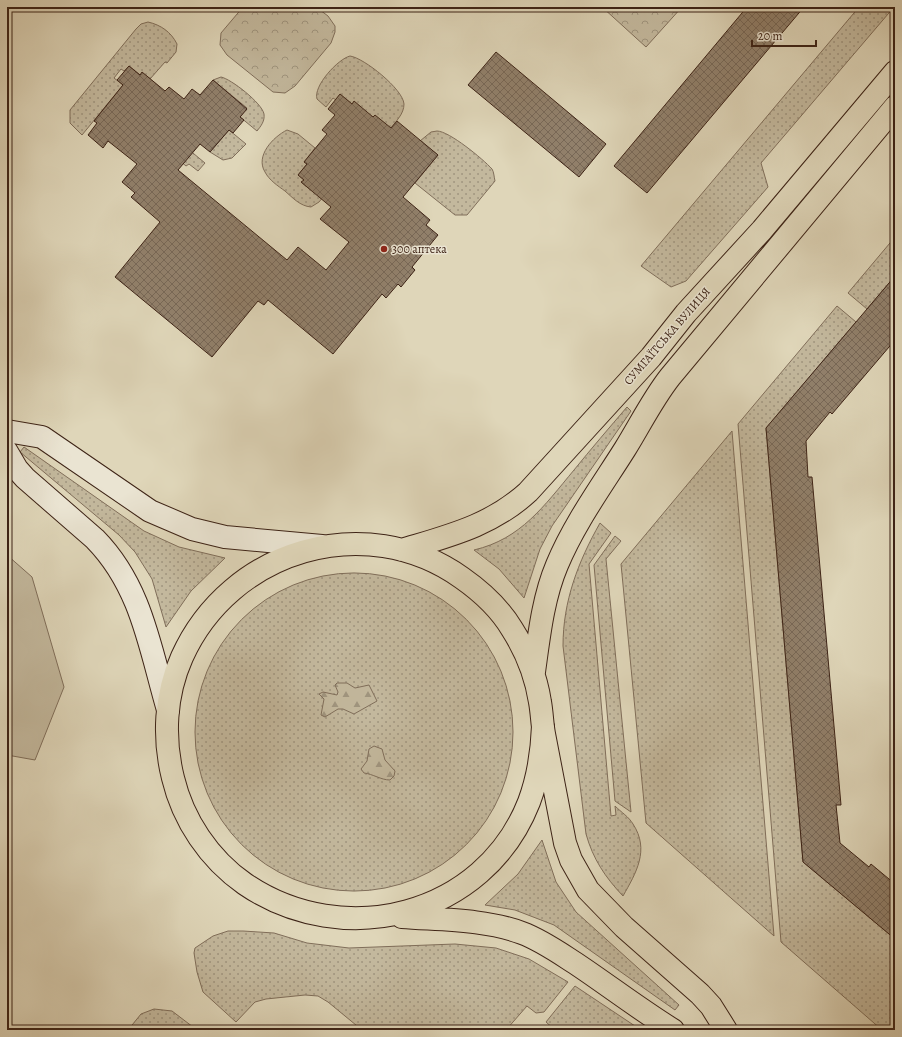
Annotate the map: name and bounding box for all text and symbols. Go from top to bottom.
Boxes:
scale bar [752,22,816,48]
text: 20 m [758,28,782,44]
place label: 300 аптека [392,241,447,257]
marker: 300 аптека [379,244,389,254]
street label: СУМГАЇТСЬКА ВУЛИЦЯ [620,284,714,388]

